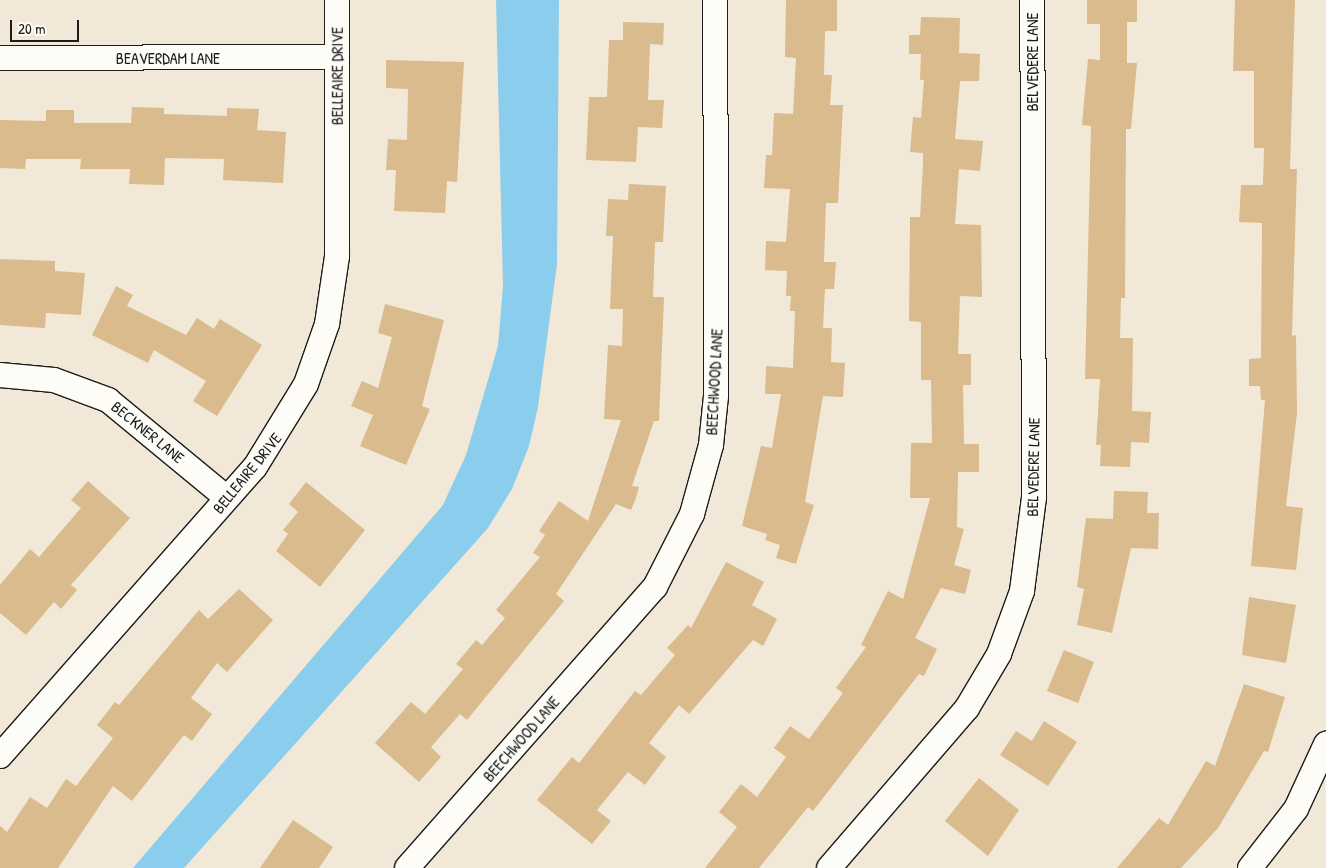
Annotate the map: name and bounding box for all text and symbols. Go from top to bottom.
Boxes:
scale bar [12,10,81,42]
street label: BELVEDERE LANE [1022,12,1042,112]
text: 20 m [18,18,45,39]
street label: BELLEAIRE DRIVE [327,27,347,125]
street label: BEAVERDAM LANE [116,48,220,68]
street label: BEECHWOOD LANE [702,328,726,436]
street label: BECKNER LANE [108,397,188,467]
street label: BELVEDERE LANE [1023,417,1043,517]
street label: BELLEAIRE DRIVE [209,429,285,517]
street label: BEECHWOOD LANE [479,692,563,786]

